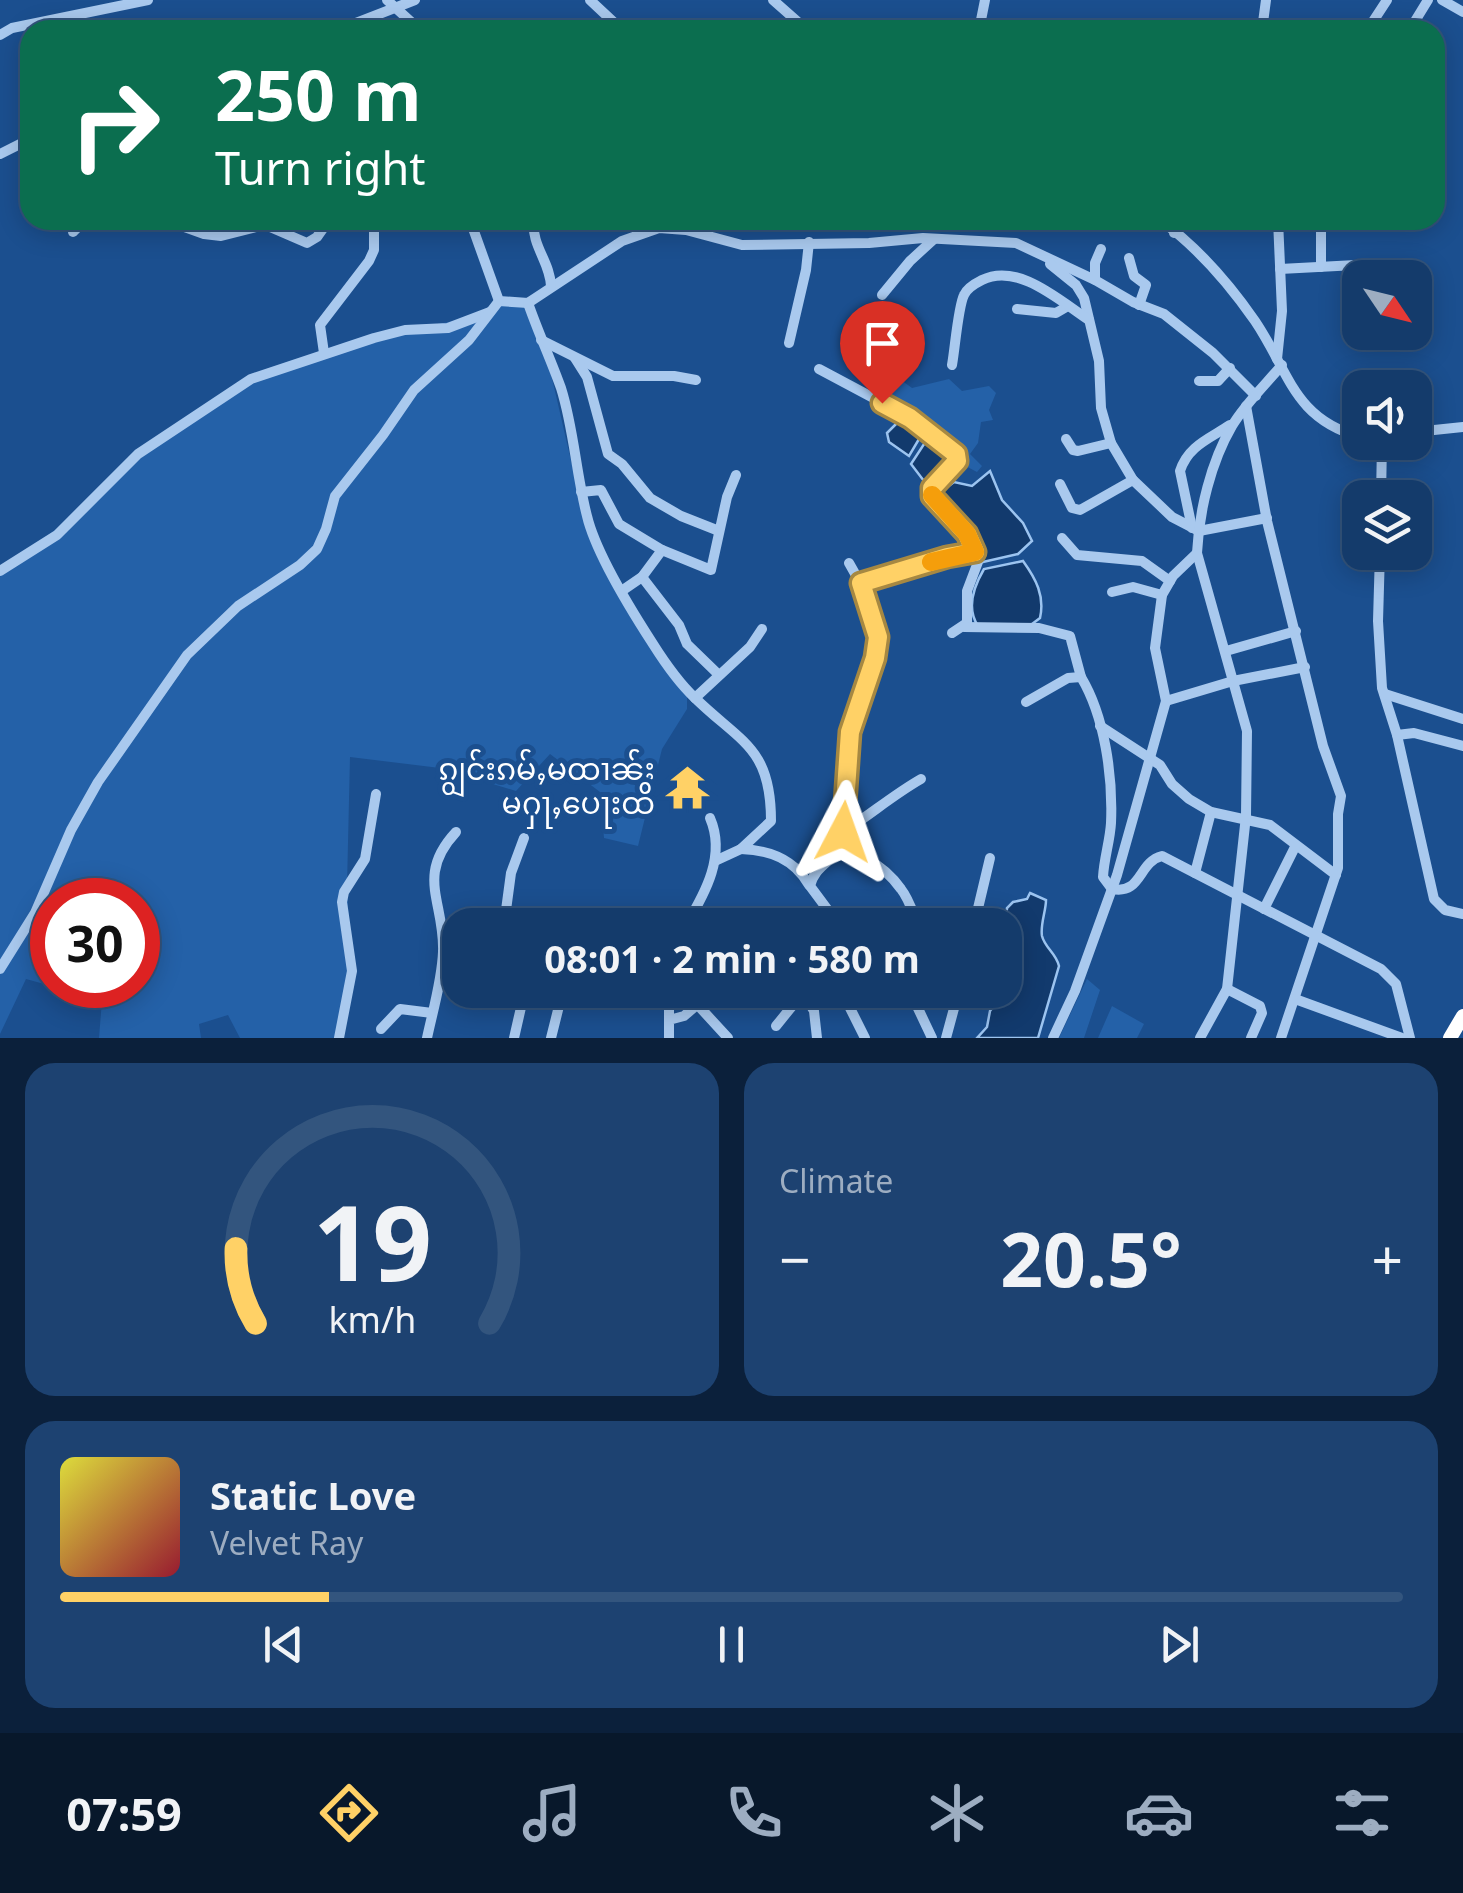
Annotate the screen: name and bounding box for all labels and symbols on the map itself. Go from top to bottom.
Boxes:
north arrow [1342,260,1432,350]
pin [840,301,925,404]
place label: ၵျွင်းၵမ်ႇမထၢၼ်း မႁႃႇပေႃးထိ [438,748,655,829]
temple icon: ၵျွင်းၵမ်ႇမထၢၼ်း မႁႃႇပေႃးထိ [664,763,712,811]
position arrow [791,780,895,884]
speed limit sign: 30 [30,878,160,1008]

